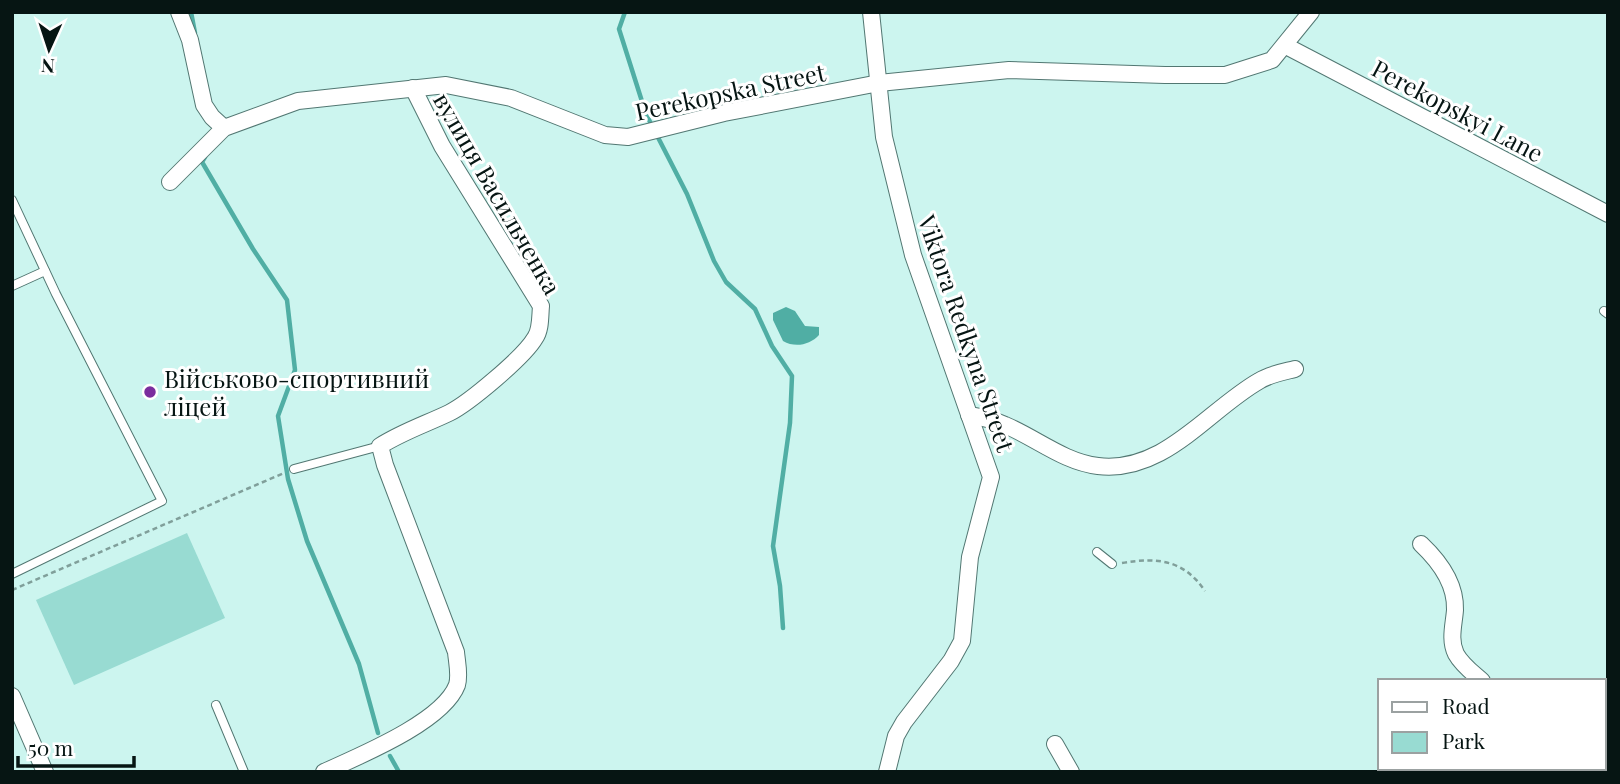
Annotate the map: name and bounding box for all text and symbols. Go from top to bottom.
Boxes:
north arrow [14,14,84,84]
street label: Perekopskyi Lane [1367,51,1549,169]
text: N [40,54,56,80]
street label: Perekopska Street [632,55,829,127]
street label: вулиця Васильченка [427,86,569,300]
street label: Viktora Redkyna Street [911,210,1023,456]
place label: Військово-спортивний ліцей [164,362,429,422]
marker: Військово-спортивний ліцей [142,384,158,400]
legend [1378,679,1606,770]
text: Road [1442,691,1490,719]
scale bar [18,724,133,768]
text: Park [1442,726,1486,754]
text: 50 m [28,733,74,761]

